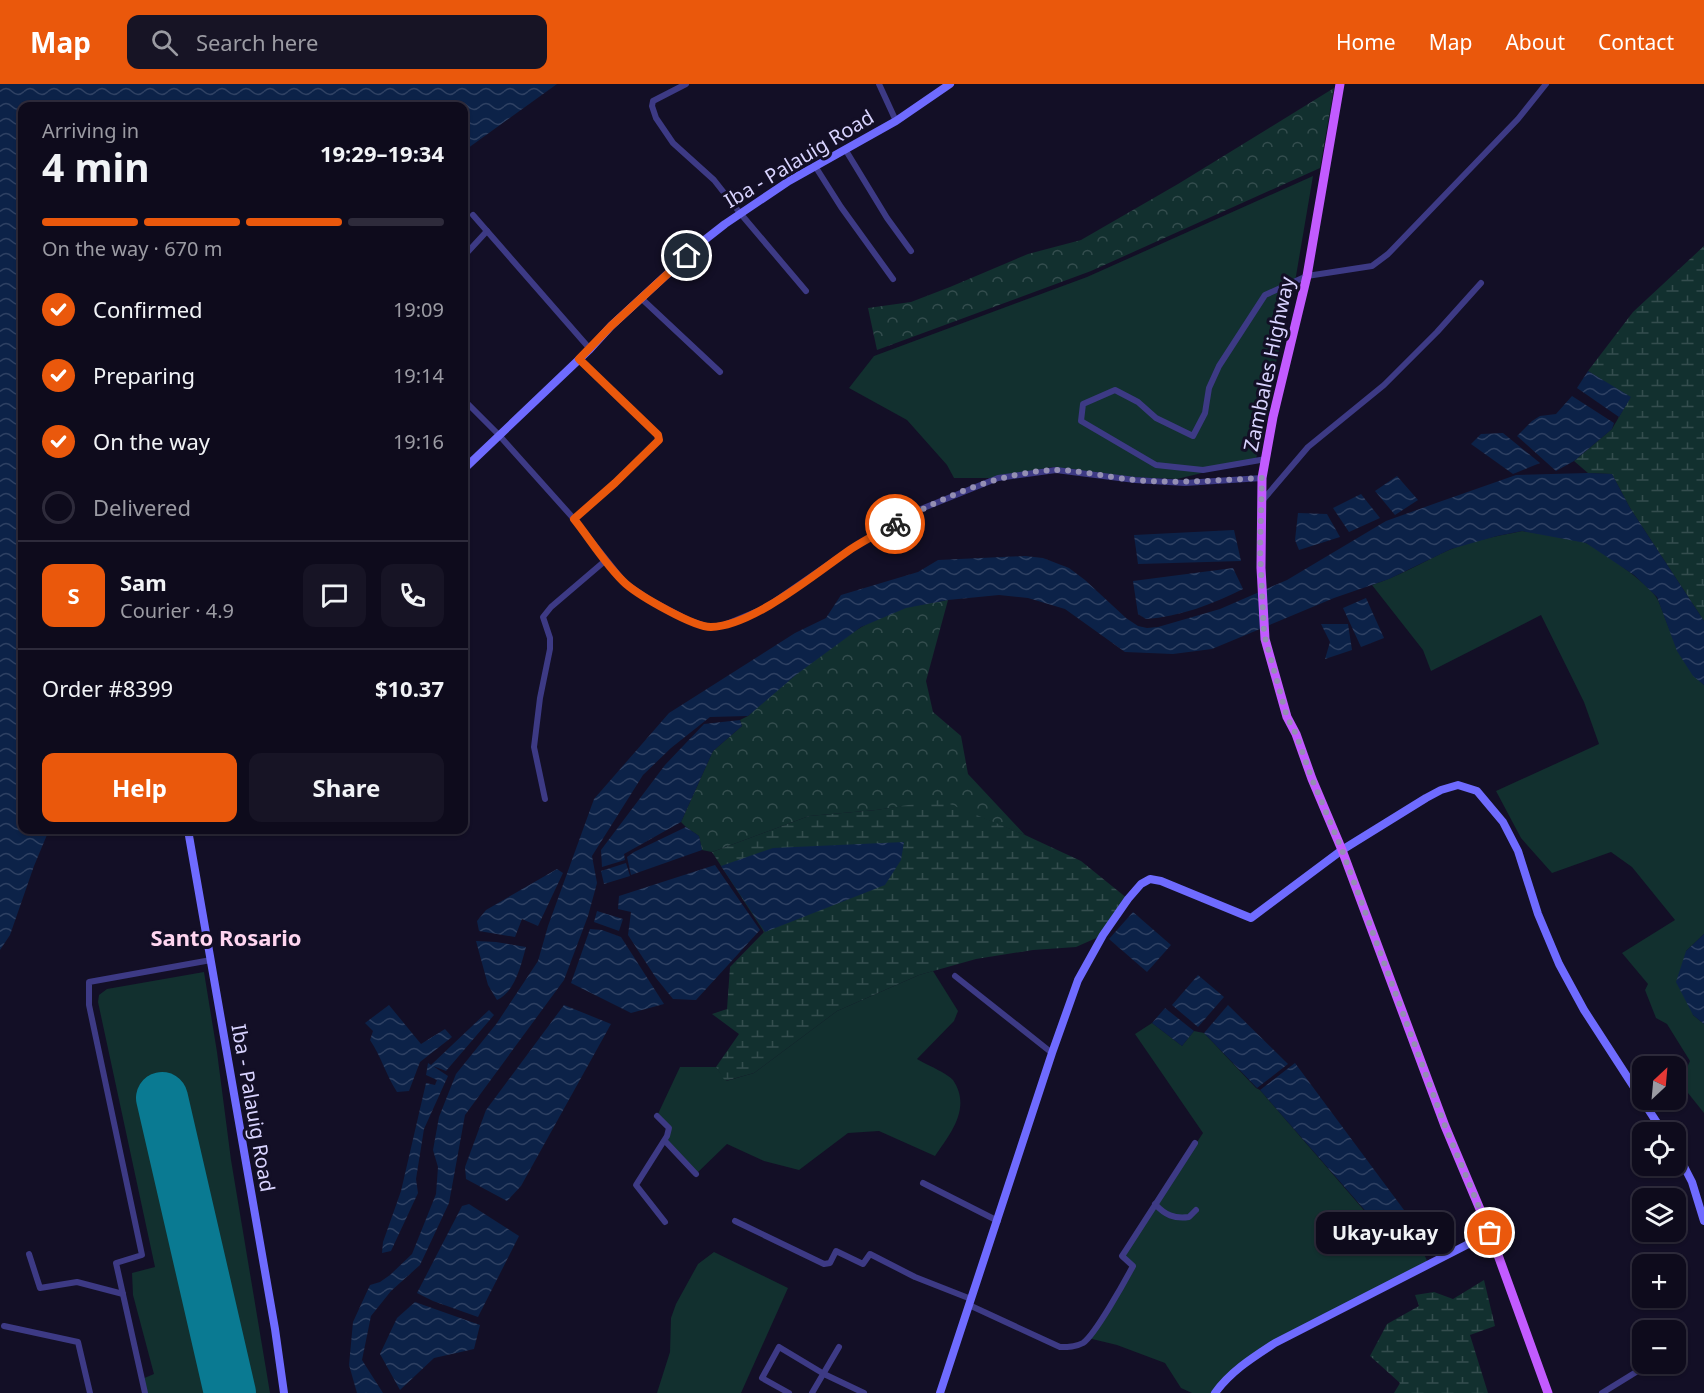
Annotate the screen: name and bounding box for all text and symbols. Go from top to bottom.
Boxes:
search box [127,15,547,69]
text: Map [30,23,91,61]
icon: search [148,26,181,59]
text: Search here [196,27,318,57]
text: Home [1336,28,1396,56]
text: Map [1429,28,1472,56]
text: About [1505,28,1565,56]
text: Contact [1598,28,1674,56]
street label: Iba - Palauig Road [719,103,879,214]
text: Arriving in [42,117,139,144]
text: 19:29–19:34 [320,138,444,168]
text: 4 min [42,140,149,193]
pin [661,230,712,281]
text: On the way · 670 m [42,235,222,262]
icon: home [670,239,703,272]
street label: Zambales Highway [1237,273,1300,454]
icon: check [42,293,75,326]
text: Confirmed [93,294,203,324]
text: 19:09 [393,296,444,323]
icon: check [42,359,75,392]
text: Preparing [93,360,195,390]
text: 19:14 [393,362,444,389]
icon: check [42,425,75,458]
text: On the way [93,426,210,456]
text: 19:16 [393,428,444,455]
text: Delivered [93,492,191,522]
courier [865,494,925,554]
icon: bike [879,508,912,541]
button: chat [303,564,366,627]
button: phone [381,564,444,627]
text: Sam [120,567,167,597]
text: S [67,580,80,610]
text: Courier · 4.9 [120,597,234,624]
text: Order #8399 [42,673,173,703]
text: $10.37 [375,673,444,703]
button: Help [42,753,237,822]
button: Share [249,753,444,822]
district label: Santo Rosario [150,922,302,952]
street label: Iba - Palauig Road [225,1022,282,1194]
north arrow [1632,1056,1686,1110]
map controls [1632,1056,1686,1374]
button: locate [1632,1122,1686,1176]
button: layers [1632,1188,1686,1242]
pin [1464,1207,1515,1258]
callout: Ukay-ukay [1316,1212,1454,1254]
icon: bag [1473,1216,1506,1249]
text: Ukay-ukay [1332,1219,1438,1246]
button: + [1632,1254,1686,1308]
button: − [1632,1320,1686,1374]

